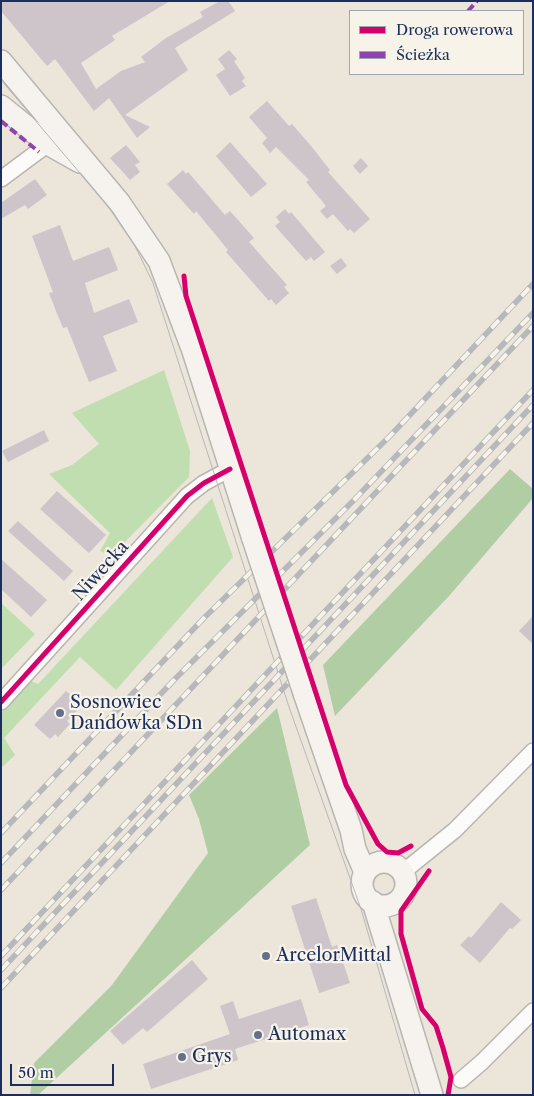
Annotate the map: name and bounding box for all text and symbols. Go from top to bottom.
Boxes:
legend [349,10,524,75]
text: Droga rowerowa [396,20,513,39]
text: Ścieżka [396,45,450,64]
street label: Niwecka [68,536,134,606]
place label: Sosnowiec Dańdówka SDn [70,692,202,734]
marker: Sosnowiec Dańdówka SDn [54,707,66,719]
place label: ArcelorMittal [276,945,391,967]
marker: ArcelorMittal [260,950,272,962]
place label: Automax [268,1024,346,1046]
marker: Automax [252,1029,264,1041]
place label: Grys [192,1046,232,1068]
marker: Grys [176,1051,188,1063]
scale bar [12,1054,116,1086]
text: 50 m [18,1063,54,1082]

